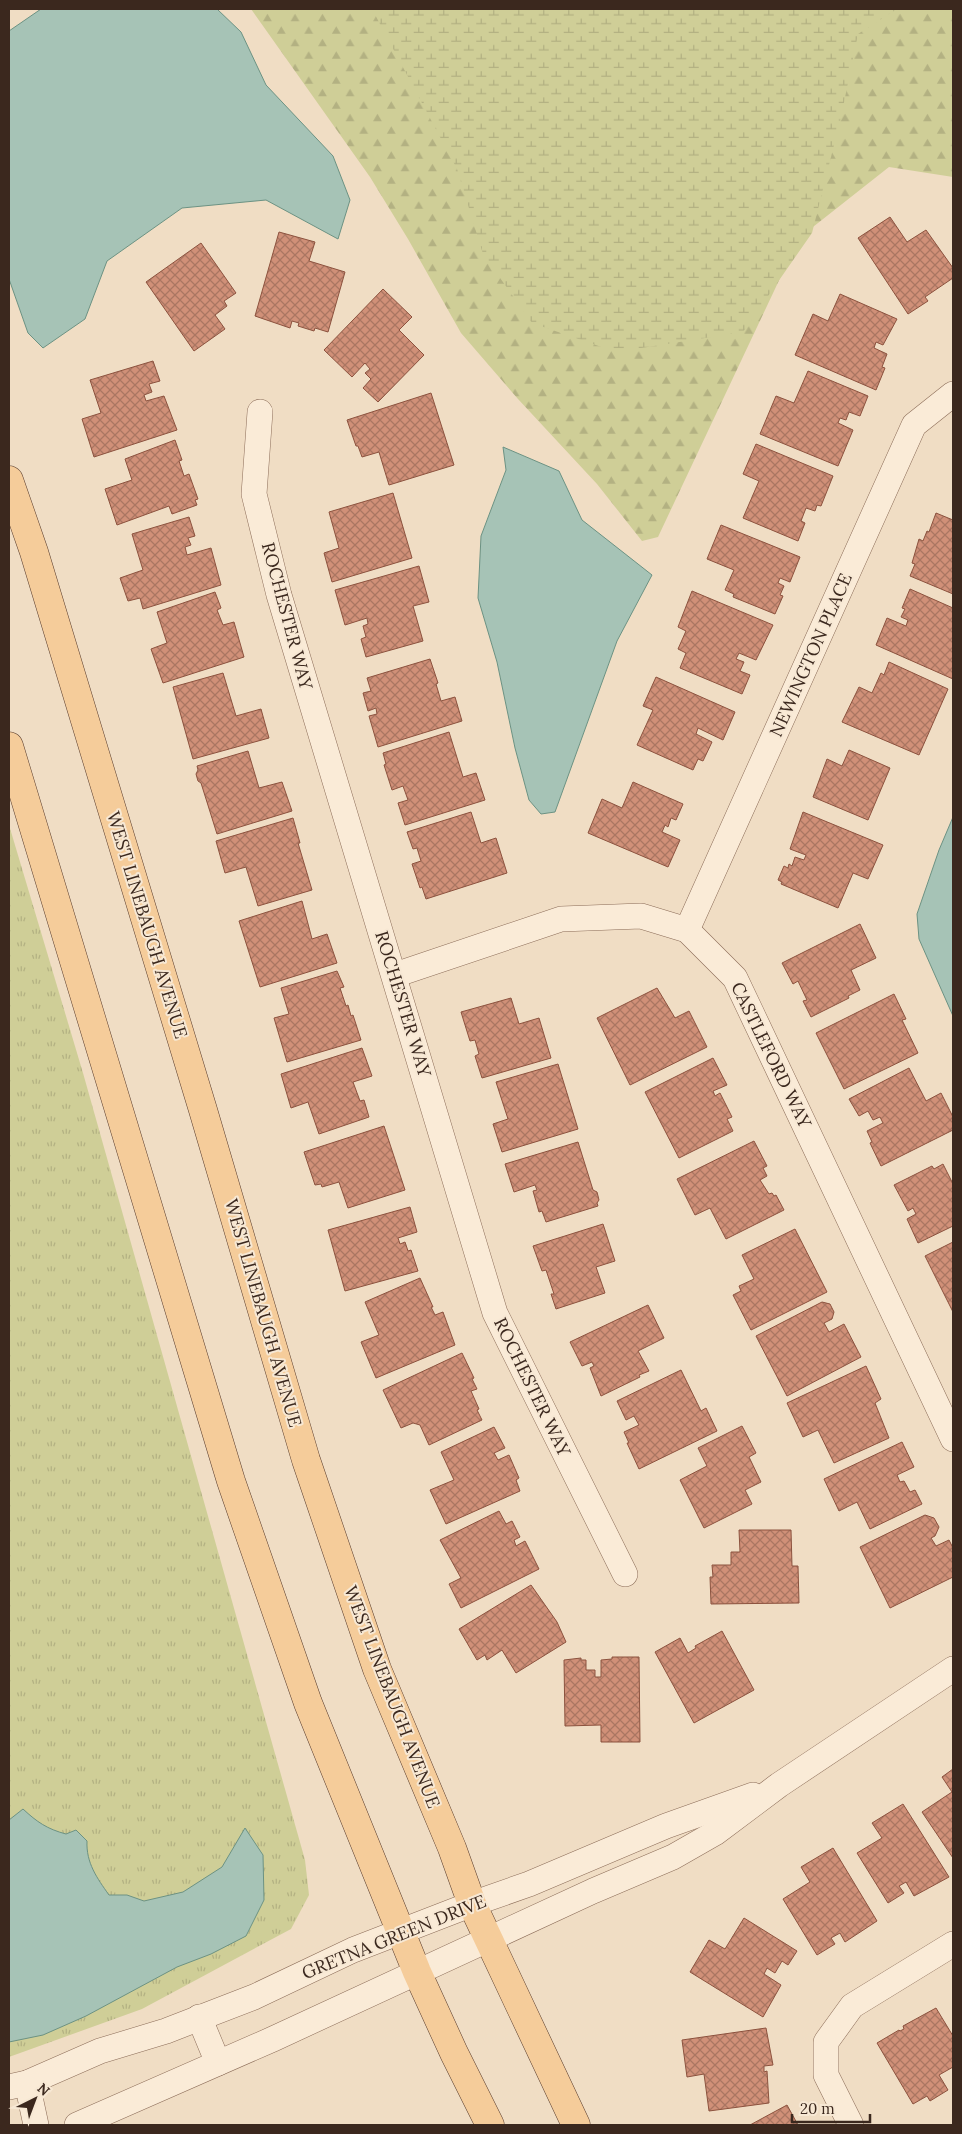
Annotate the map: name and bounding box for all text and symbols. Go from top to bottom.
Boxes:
street label: ROCHESTER WAY [257,540,318,693]
street label: NEWINGTON PLACE [764,569,857,740]
street label: WEST LINEBAUGH AVENUE [102,809,193,1041]
street label: ROCHESTER WAY [370,928,437,1080]
street label: CASTLEFORD WAY [726,978,817,1132]
street label: WEST LINEBAUGH AVENUE [220,1196,307,1430]
street label: ROCHESTER WAY [489,1314,576,1460]
street label: WEST LINEBAUGH AVENUE [339,1582,446,1811]
street label: GRETNA GREEN DRIVE [298,1889,489,1984]
north arrow [10,2074,60,2124]
text: N [34,2079,54,2100]
scale bar [792,2092,870,2124]
text: 20 m [800,2099,835,2118]

